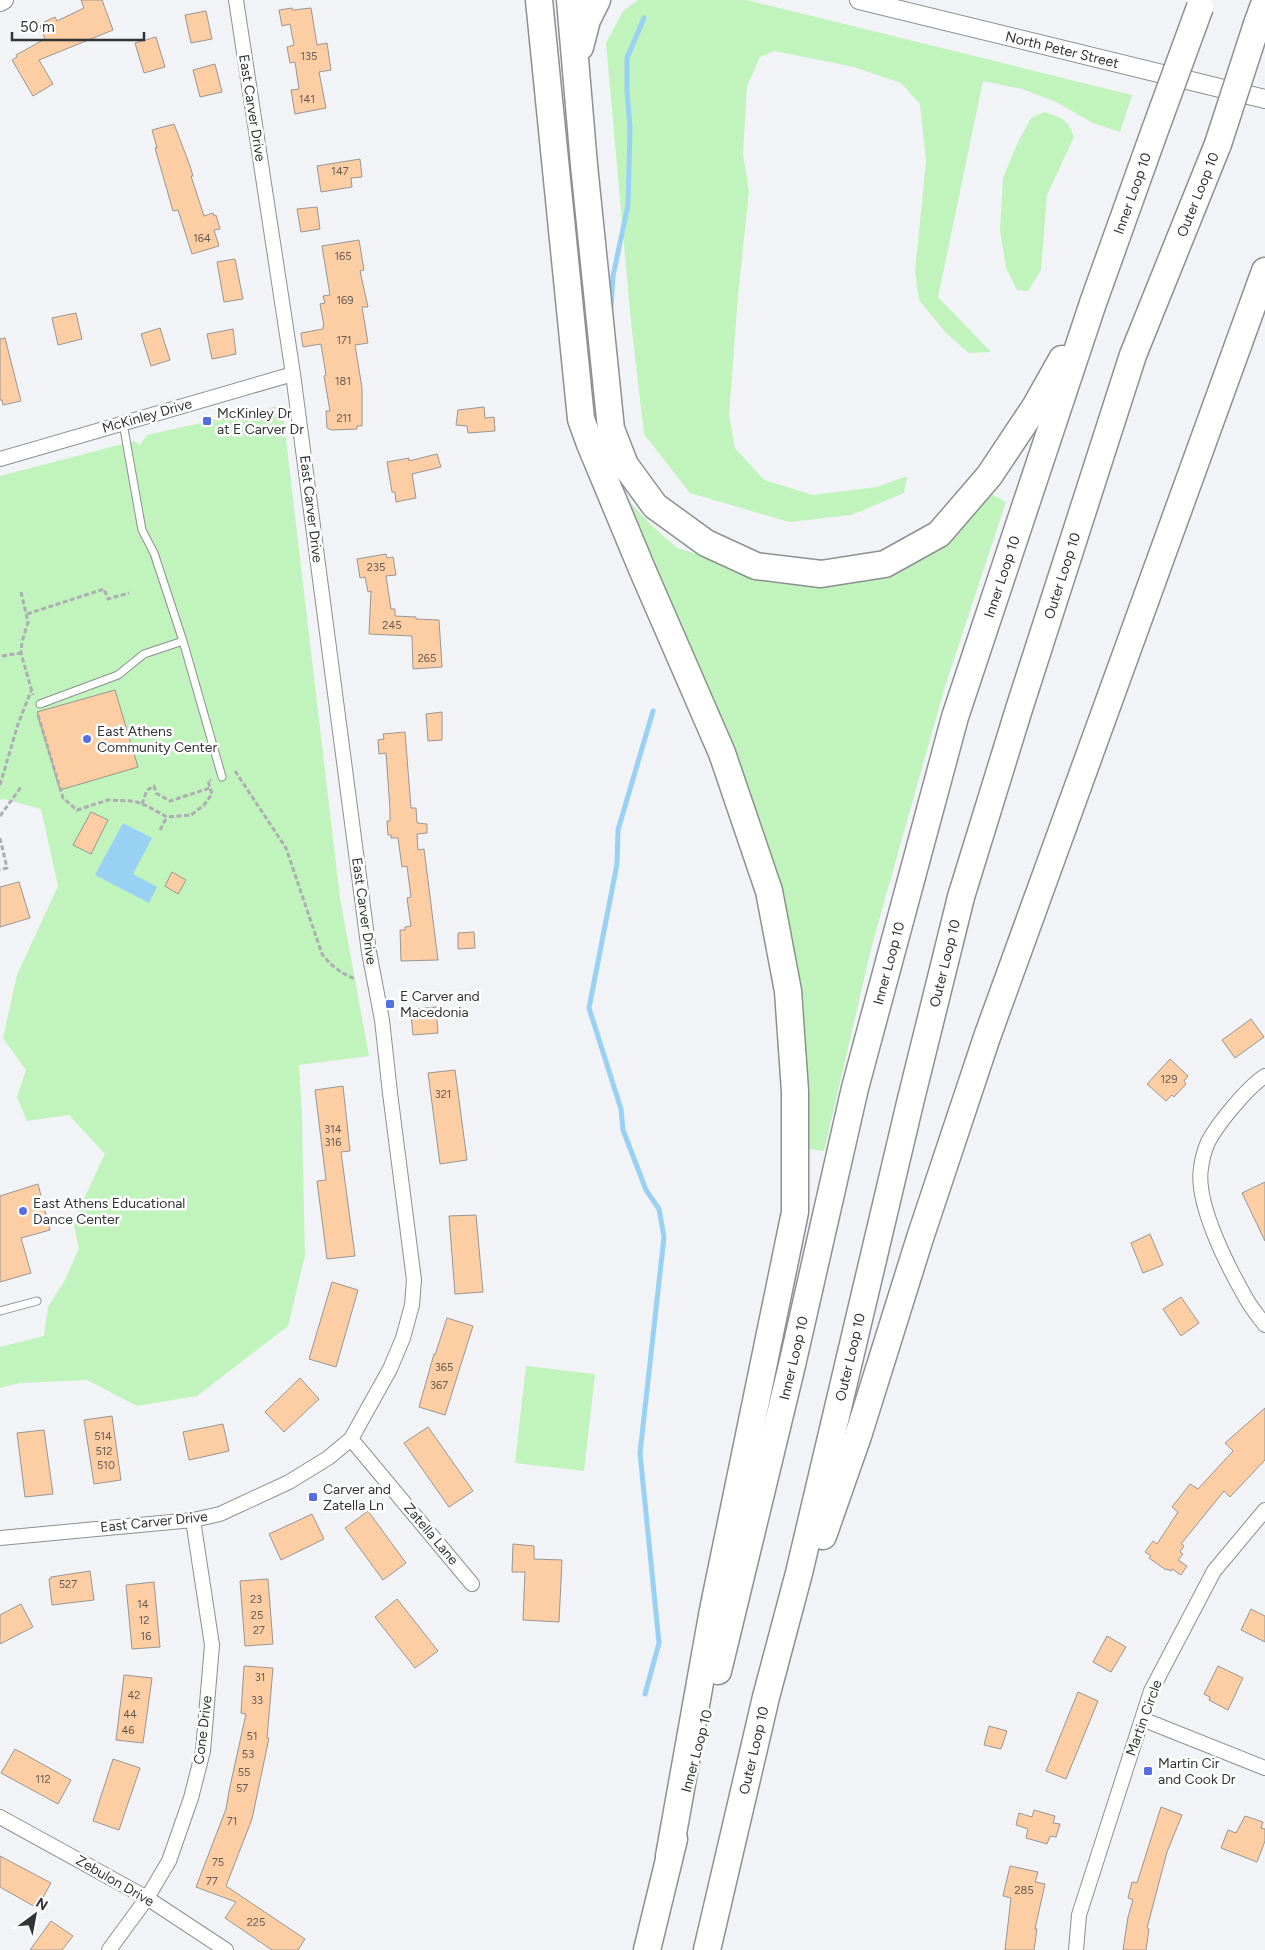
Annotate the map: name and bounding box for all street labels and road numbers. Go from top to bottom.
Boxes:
street label: North Peter Street [1004,27,1121,72]
street label: East Carver Drive [235,53,269,163]
street label: Inner Loop 10 [1110,150,1155,236]
street label: Outer Loop 10 [1173,150,1222,239]
street label: McKinley Drive [100,395,194,437]
street label: East Carver Drive [296,454,326,564]
street label: Outer Loop 10 [1040,530,1084,621]
street label: Inner Loop 10 [980,534,1023,620]
street label: East Carver Drive [348,856,380,966]
street label: Outer Loop 10 [926,918,964,1009]
street label: Inner Loop 10 [869,920,908,1007]
street label: Outer Loop 10 [831,1311,869,1403]
street label: Inner Loop 10 [775,1314,811,1401]
street label: Zatella Lane [400,1500,462,1569]
street label: East Carver Drive [99,1508,209,1536]
street label: Martin Circle [1122,1677,1166,1758]
street label: Cone Drive [190,1694,216,1766]
street label: Outer Loop 10 [735,1705,772,1796]
street label: Inner Loop 10 [678,1708,716,1794]
street label: Zebulon Drive [73,1852,157,1910]

